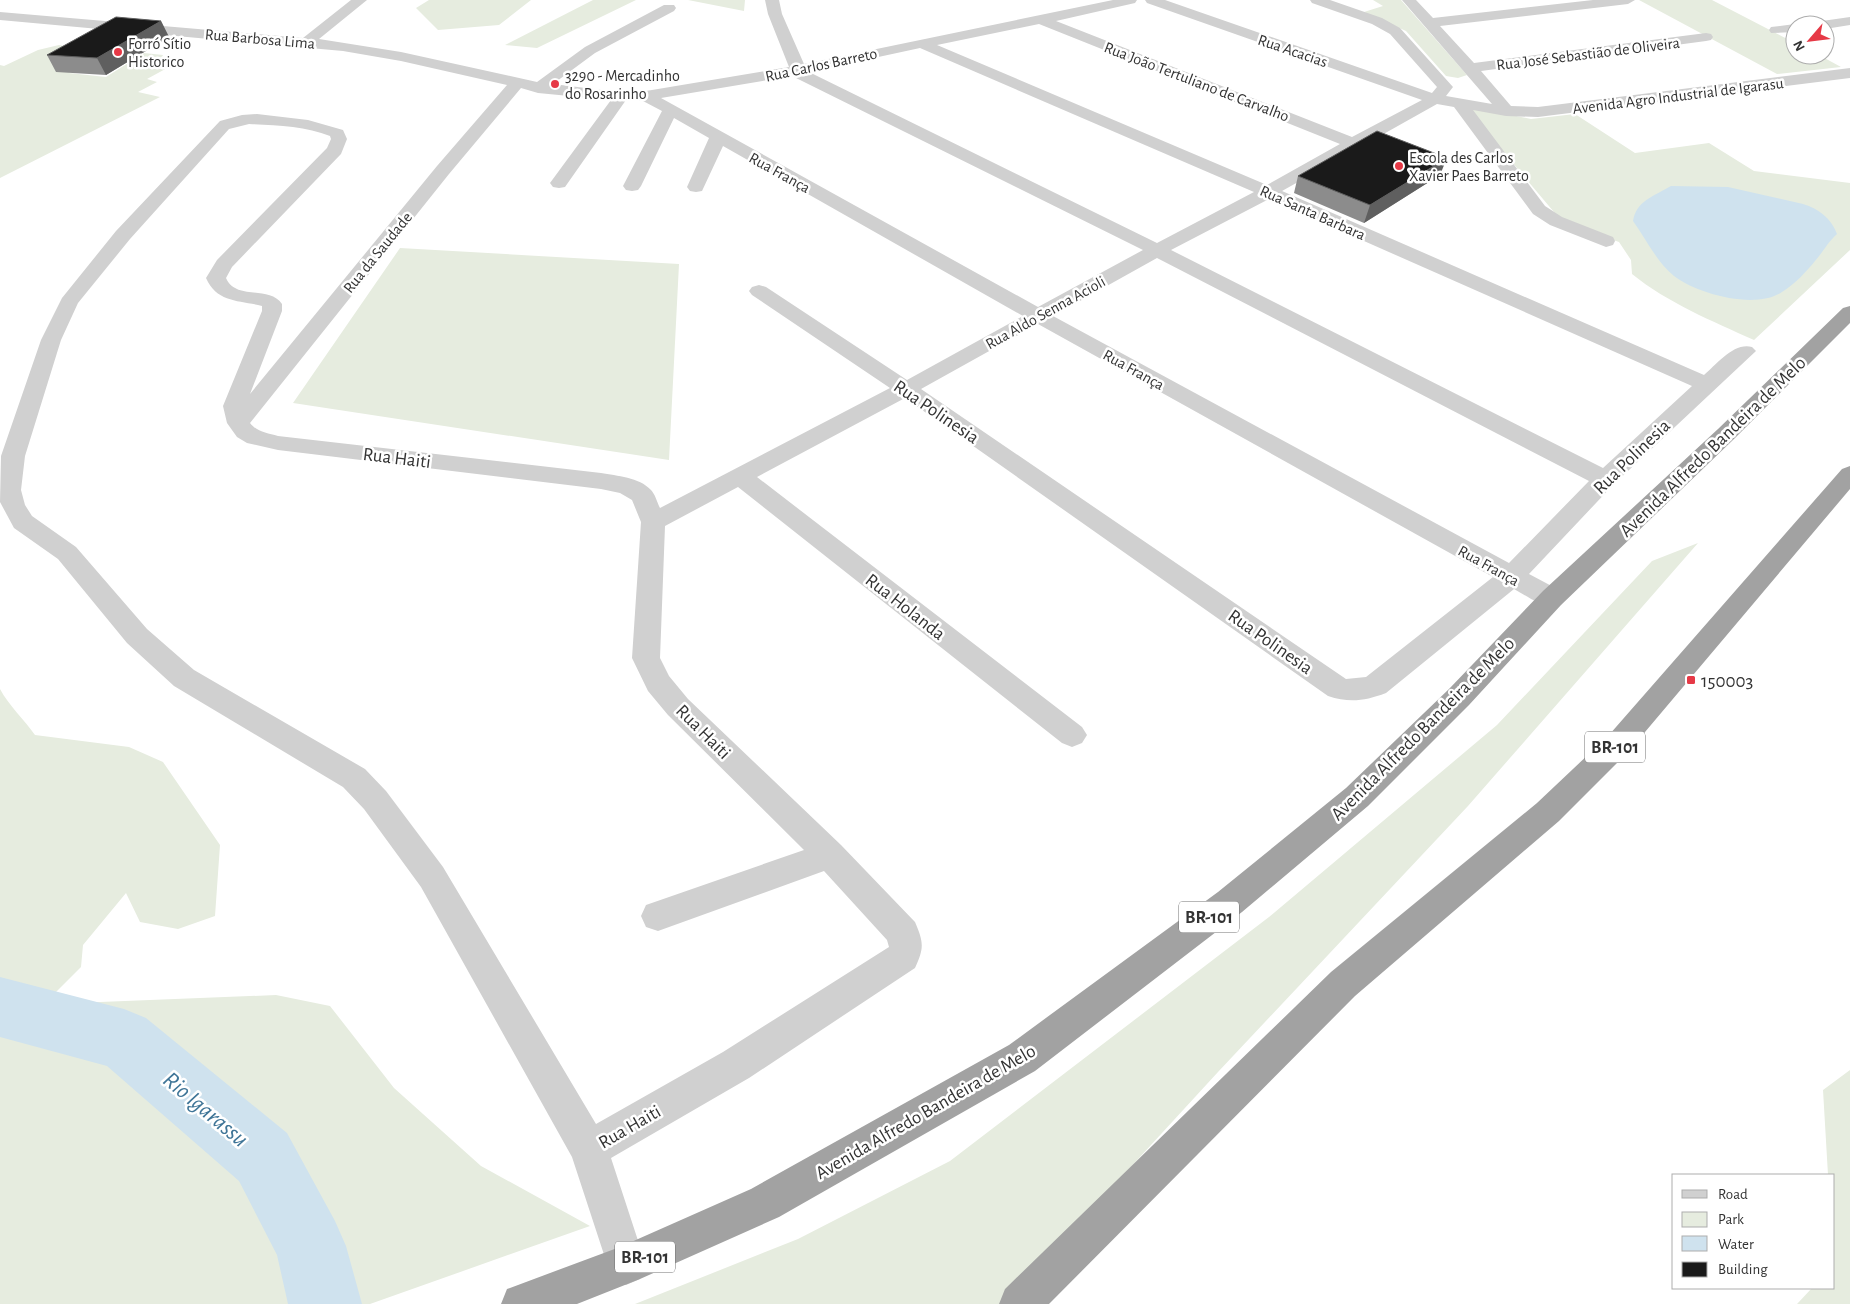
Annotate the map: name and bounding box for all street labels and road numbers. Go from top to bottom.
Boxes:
street label: Rua Barbosa Lima [204,26,316,52]
street label: Rua Acacias [1256,32,1330,70]
street label: Rua José Sebastião de Oliveira [1496,35,1681,73]
street label: Rua João Tertuliano de Carvalho [1102,39,1291,125]
street label: Rua Carlos Barreto [764,45,879,85]
street label: Avenida Agro Industrial de Igarasu [1572,75,1784,117]
street label: Rua França [746,150,813,196]
street label: Rua Santa Barbara [1258,183,1368,243]
street label: Rua da Saudade [340,209,415,296]
street label: Rua Aldo Senna Acioli [983,273,1108,352]
street label: Rua França [1100,347,1167,393]
street label: Avenida Alfredo Bandeira de Melo [1616,353,1810,541]
street label: Rua Polinesia [890,377,982,448]
street label: Rua Polinesia [1590,416,1674,498]
street label: Rua Haiti [362,445,432,472]
street label: Rua França [1455,543,1522,589]
street label: Rua Holanda [862,570,949,644]
street label: Rua Polinesia [1224,606,1316,678]
street label: Avenida Alfredo Bandeira de Melo [1328,634,1518,824]
street label: Rua Haiti [672,701,734,763]
road number: BR-101 [1585,732,1645,762]
road number: BR-101 [1179,902,1239,932]
street label: Avenida Alfredo Bandeira de Melo [812,1041,1039,1183]
street label: Rua Haiti [595,1102,664,1153]
road number: BR-101 [615,1242,675,1272]

